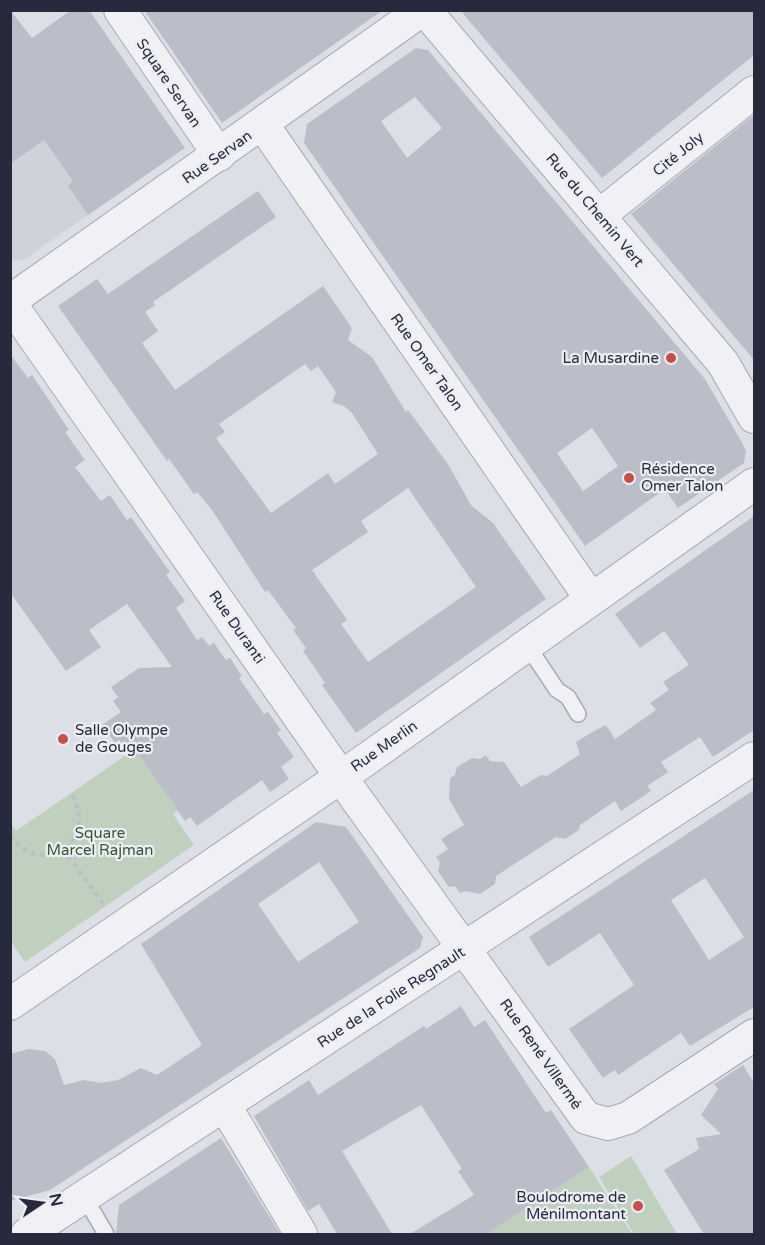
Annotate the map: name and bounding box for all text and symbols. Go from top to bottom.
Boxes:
street label: Square Servan [133,35,205,131]
street label: Rue Servan [179,126,255,188]
street label: Cité Joly [649,128,707,180]
street label: Rue du Chemin Vert [542,149,648,271]
street label: Rue Omer Talon [387,310,467,414]
place label: La Musardine [563,349,659,367]
marker: La Musardine [664,351,678,365]
place label: Résidence Omer Talon [641,460,723,495]
marker: Résidence Omer Talon [622,471,636,485]
street label: Rue Duranti [205,587,269,667]
street label: Rue Merlin [347,716,421,776]
place label: Salle Olympe de Gouges [75,721,168,756]
marker: Salle Olympe de Gouges [56,732,70,746]
park label: Square Marcel Rajman [47,824,153,859]
street label: Rue de la Folie Regnault [314,942,468,1051]
street label: Rue René Villermé [496,995,586,1113]
north arrow [12,1173,72,1233]
place label: Boulodrome de Ménilmontant [516,1188,626,1223]
text: N [44,1191,67,1208]
marker: Boulodrome de Ménilmontant [631,1199,645,1213]

